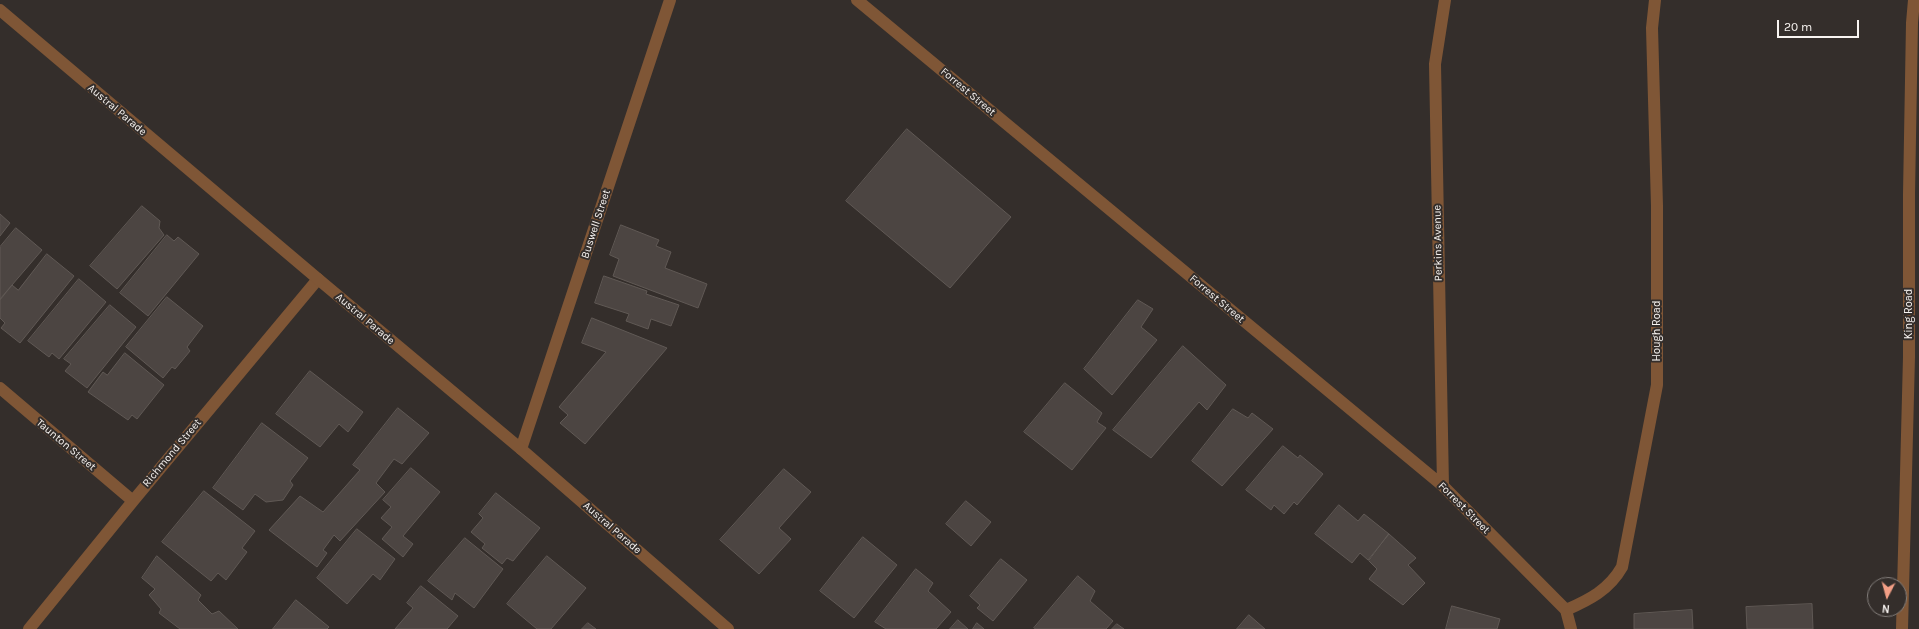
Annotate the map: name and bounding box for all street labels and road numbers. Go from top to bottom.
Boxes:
street label: Forrest Street [938,65,998,119]
street label: Austral Parade [85,81,149,139]
street label: Buswell Street [579,188,613,260]
street label: Perkins Avenue [1431,205,1445,281]
street label: Forrest Street [1187,272,1247,326]
street label: King Road [1902,289,1916,339]
street label: Austral Parade [333,290,397,348]
street label: Hough Road [1650,301,1664,361]
street label: Taunton Street [34,416,98,474]
street label: Richmond Street [140,416,204,490]
street label: Forrest Street [1435,479,1493,537]
street label: Austral Parade [580,499,644,557]

